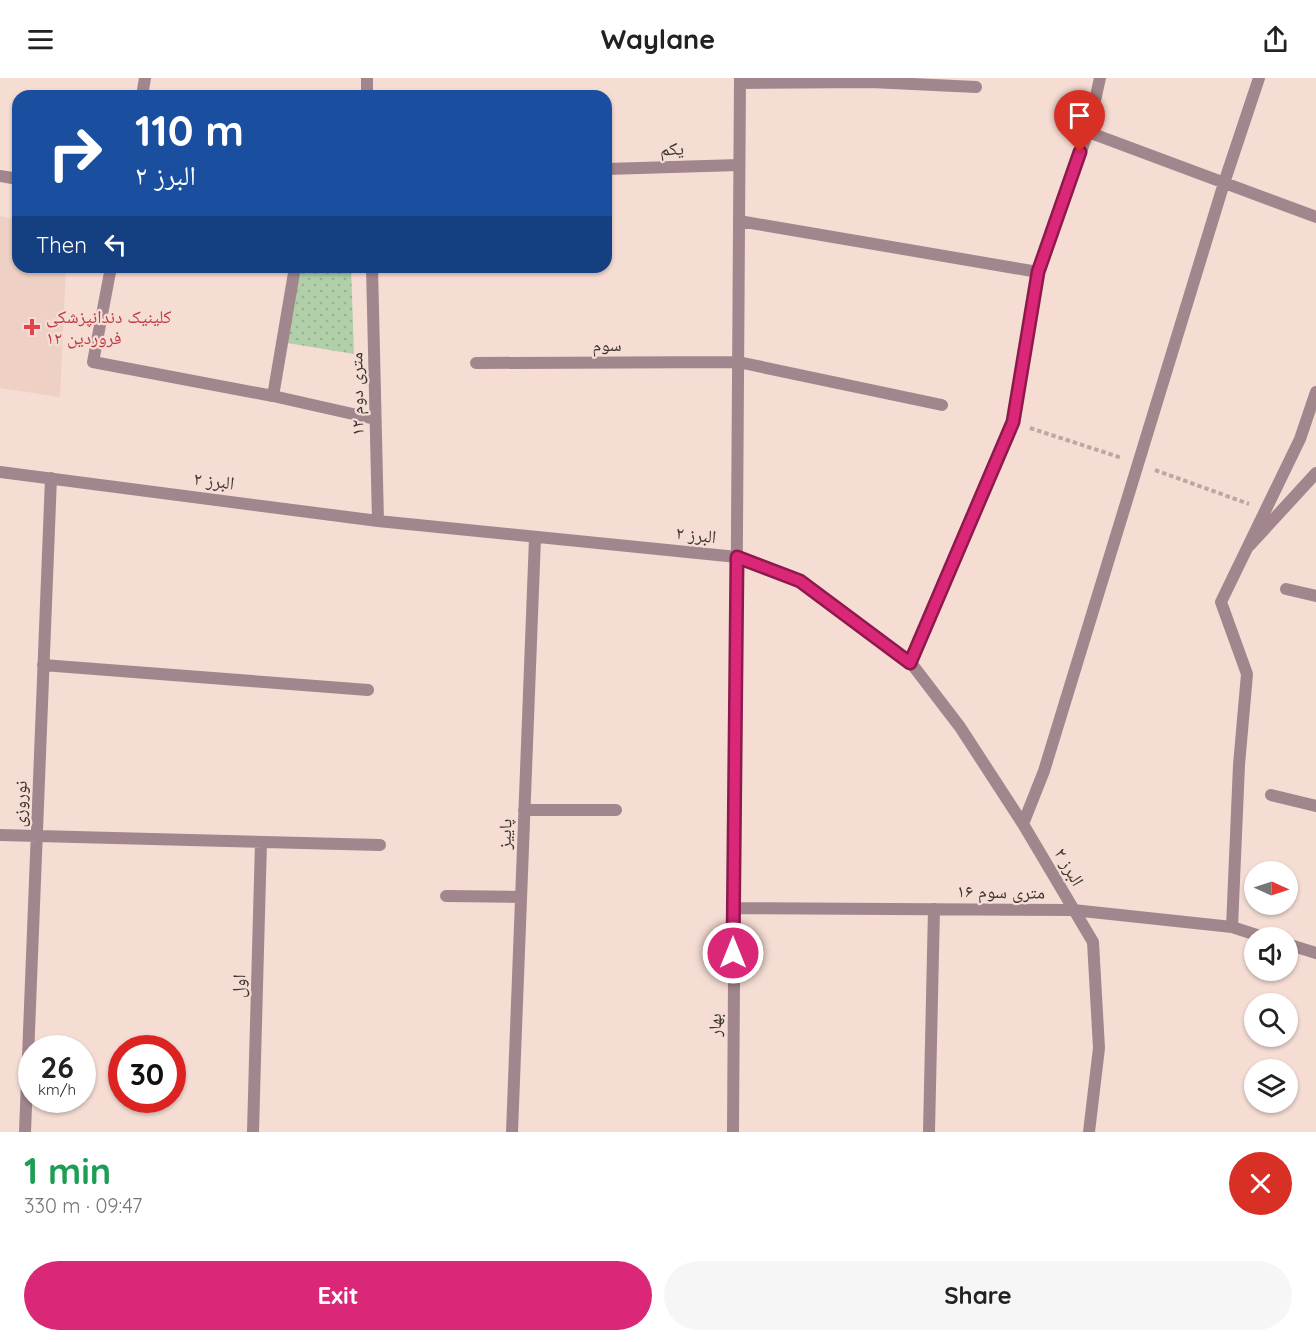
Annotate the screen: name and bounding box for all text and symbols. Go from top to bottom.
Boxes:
text: Waylane [601,22,715,56]
icon: menu [24,23,57,56]
icon: share [1259,23,1292,56]
pin [1054,90,1105,152]
icon: arrive [1063,99,1096,132]
text: 110 m [135,104,244,157]
icon: right [36,114,114,192]
street label: یکم [660,137,684,161]
text: البرز ۲ [135,158,196,192]
icon: left [99,228,132,261]
text: Then [36,231,87,259]
place label: کلینیک دندانپزشکی ۱۲ فروردین [46,305,172,349]
marker: کلینیک دندانپزشکی ۱۲ فروردین [23,318,41,336]
street label: سوم [592,333,622,357]
street label: ۱۲ متری دوم [344,352,370,436]
street label: البرز ۲ [193,467,236,494]
street label: البرز ۲ [675,521,717,548]
street label: نوروزی [7,780,32,828]
street label: پاییز [492,818,517,851]
street label: البرز ۲ [1049,843,1090,890]
north arrow [1244,861,1298,915]
map controls [1244,861,1298,1113]
street label: ۱۶ متری سوم [957,879,1045,905]
position arrow [701,921,765,985]
button: sound [1244,927,1298,981]
street label: اول [227,974,250,998]
button: search [1244,993,1298,1047]
street label: بهار [703,1013,726,1038]
speed limit sign: 30 [108,1035,186,1113]
text: 26 [40,1048,74,1086]
button: layers [1244,1059,1298,1113]
text: km/h [38,1080,76,1099]
text: 1 min [24,1148,111,1193]
button: close [1229,1152,1292,1215]
text: 330 m · 09:47 [24,1193,142,1218]
button: Exit [24,1261,652,1330]
button: Share [664,1261,1292,1330]

